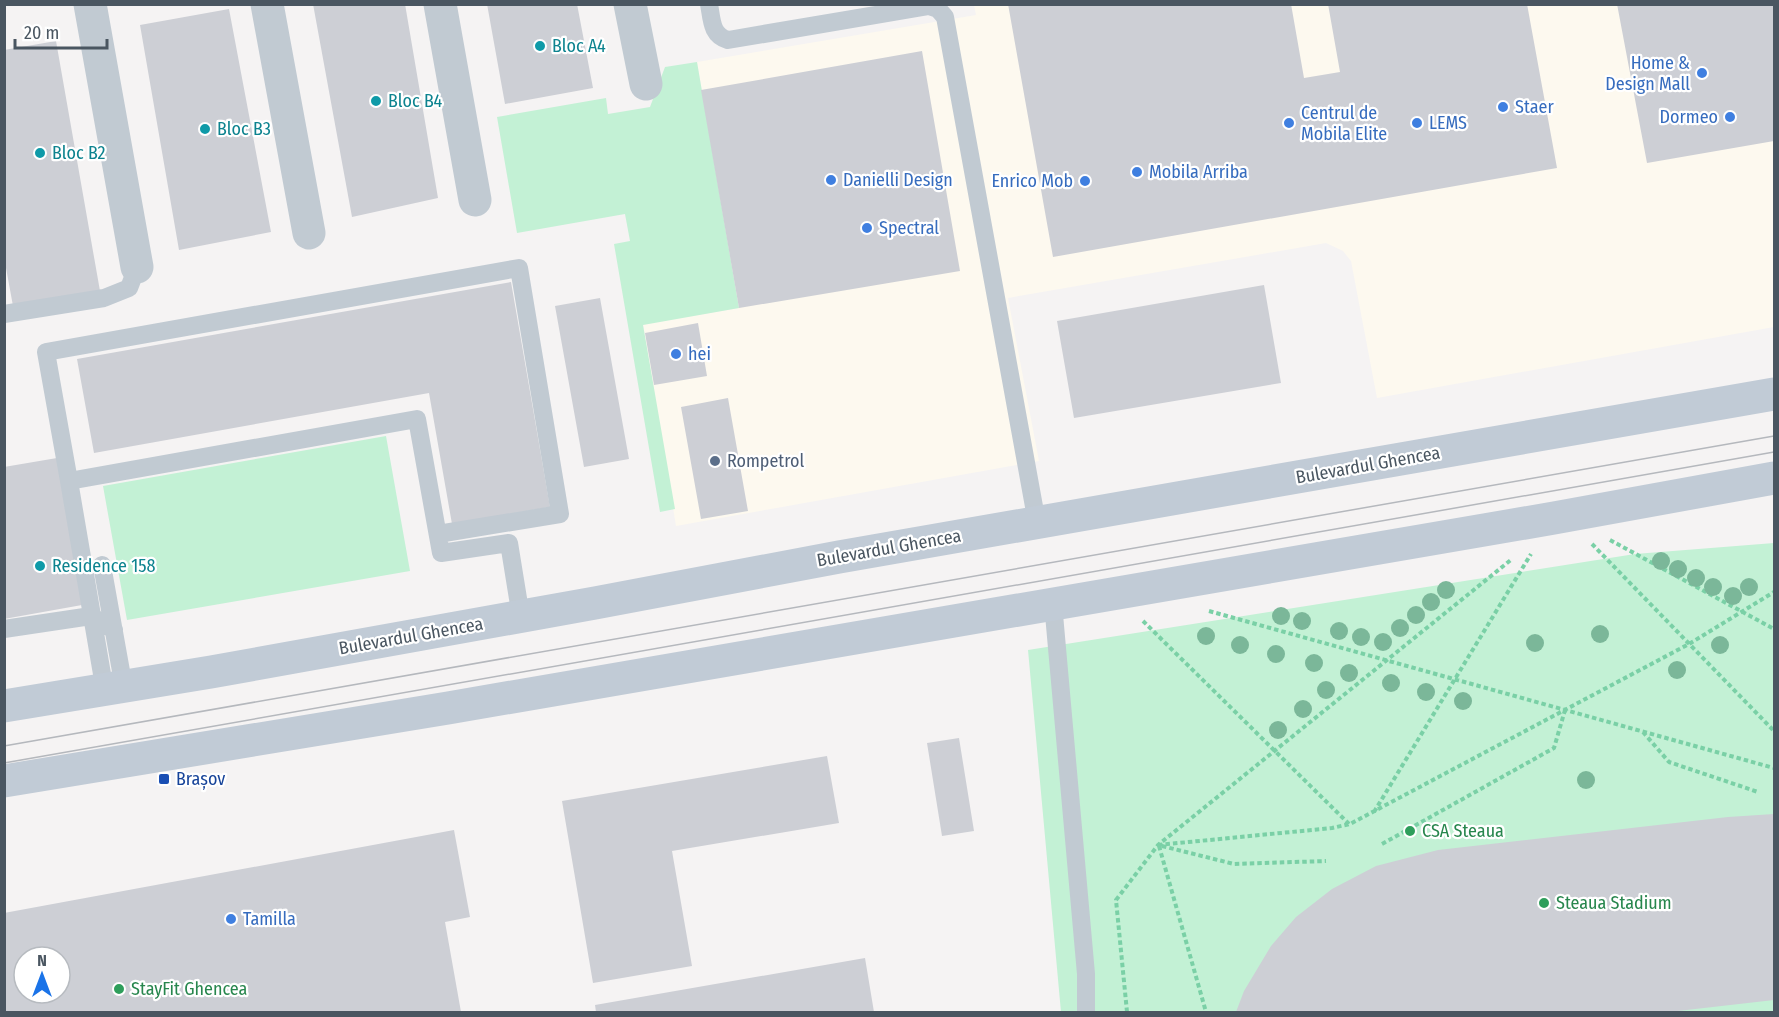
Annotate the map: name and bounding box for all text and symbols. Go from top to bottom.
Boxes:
scale bar [15,12,106,50]
text: 20 m [24,22,59,44]
place label: Bloc A4 [552,35,606,57]
marker: Bloc A4 [533,39,547,53]
place label: Home & Design Mall [1605,52,1690,95]
marker: Home & Design Mall [1695,66,1709,80]
place label: Bloc B4 [388,90,443,112]
marker: Bloc B4 [369,94,383,108]
place label: Staer [1515,96,1554,118]
marker: Staer [1496,100,1510,114]
place label: Centrul de Mobila Elite [1301,102,1387,145]
place label: Dormeo [1660,106,1718,128]
marker: Dormeo [1723,110,1737,124]
place label: LEMS [1429,112,1467,134]
marker: Centrul de Mobila Elite [1282,116,1296,130]
marker: LEMS [1410,116,1424,130]
place label: Bloc B3 [217,118,271,140]
marker: Bloc B3 [198,122,212,136]
place label: Bloc B2 [52,142,106,164]
marker: Bloc B2 [33,146,47,160]
place label: Mobila Arriba [1149,161,1248,183]
marker: Mobila Arriba [1130,165,1144,179]
place label: Danielli Design [843,169,953,191]
place label: Enrico Mob [992,170,1073,192]
marker: Danielli Design [824,173,838,187]
marker: Enrico Mob [1078,174,1092,188]
place label: Spectral [879,217,939,239]
marker: Spectral [860,221,874,235]
place label: hei [688,343,711,365]
marker: hei [669,347,683,361]
street label: Bulevardul Ghencea [1294,441,1442,489]
place label: Rompetrol [727,450,804,472]
marker: Rompetrol [708,454,722,468]
street label: Bulevardul Ghencea [815,524,963,572]
place label: Residence 158 [52,555,155,577]
marker: Residence 158 [33,559,47,573]
street label: Bulevardul Ghencea [337,612,485,660]
place label: Brașov [176,768,225,790]
marker: Brașov [157,772,171,786]
place label: CSA Steaua [1422,820,1504,842]
marker: CSA Steaua [1403,824,1417,838]
place label: Steaua Stadium [1556,892,1672,914]
marker: Steaua Stadium [1537,896,1551,910]
place label: Tamilla [243,908,296,930]
marker: Tamilla [224,912,238,926]
north arrow [12,945,72,1005]
text: N [37,951,47,970]
place label: StayFit Ghencea [131,978,247,1000]
marker: StayFit Ghencea [112,982,126,996]

